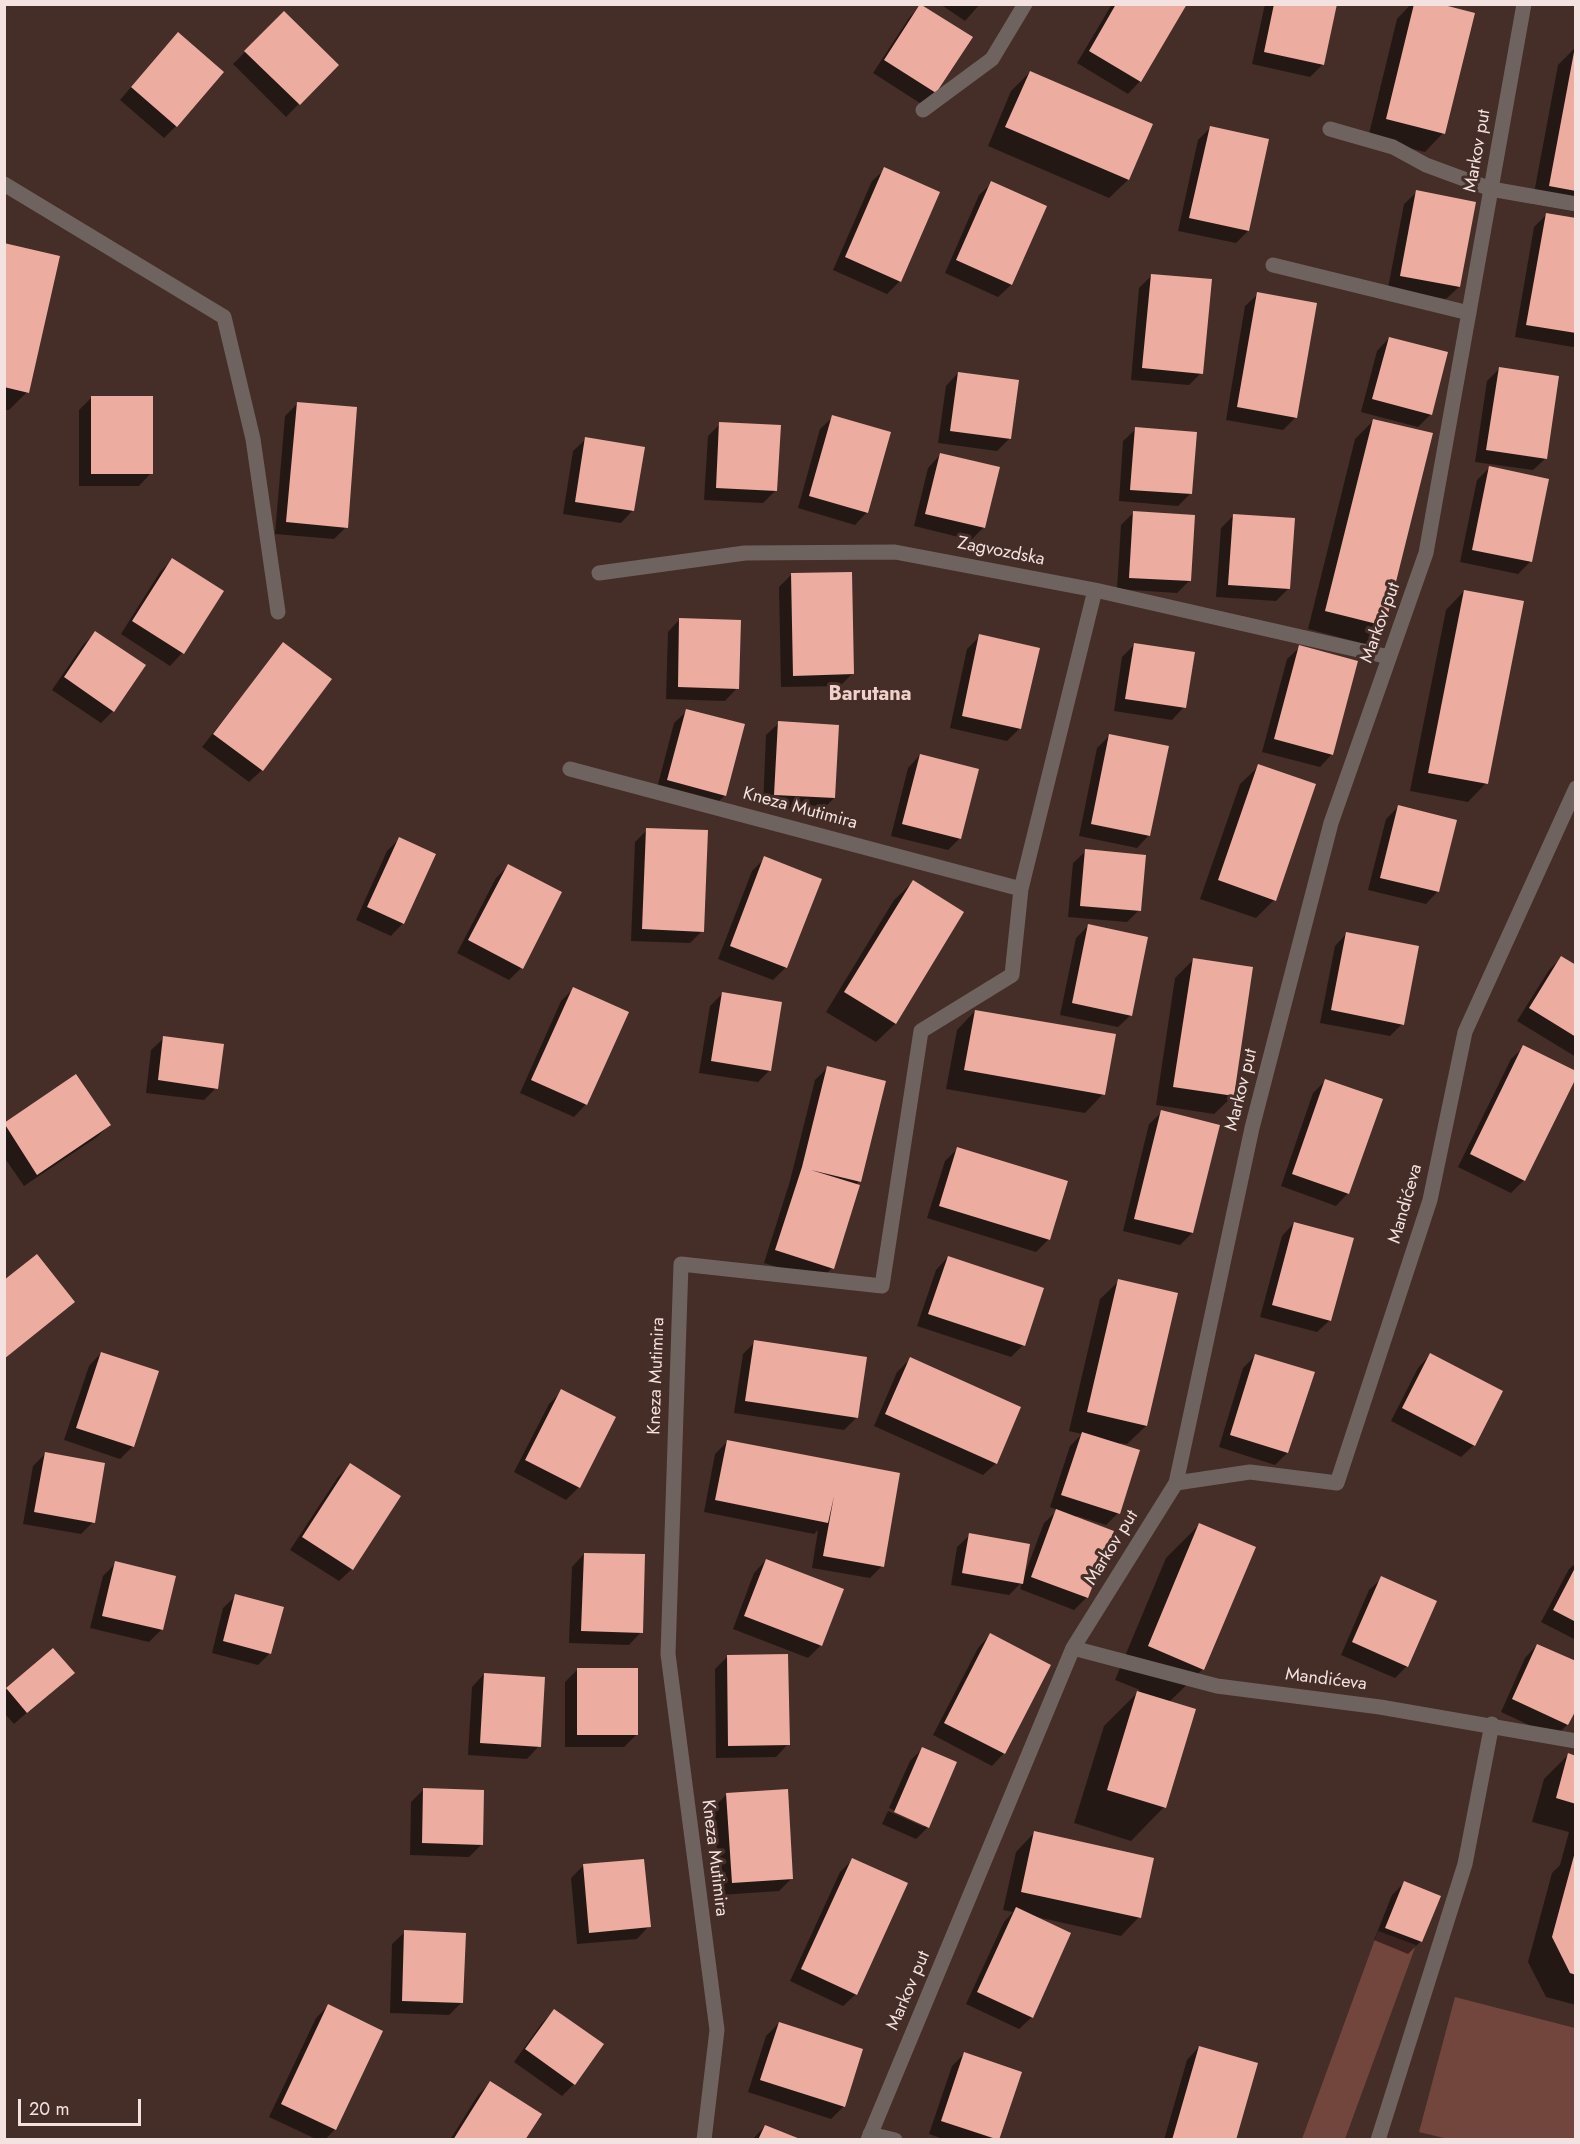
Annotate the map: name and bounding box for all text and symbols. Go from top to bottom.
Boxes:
street label: Markov put [1460,108,1496,194]
street label: Zagvozdska [956,533,1046,571]
street label: Markov put [1356,580,1406,666]
district label: Barutana [828,683,912,707]
street label: Kneza Mutimira [740,783,860,835]
street label: Markov put [1221,1047,1263,1133]
street label: Mandićeva [1384,1162,1428,1246]
street label: Kneza Mutimira [644,1317,670,1435]
street label: Markov put [1081,1507,1143,1589]
street label: Mandićeva [1284,1664,1368,1696]
street label: Kneza Mutimira [696,1798,732,1918]
street label: Markov put [883,1948,935,2034]
scale bar [21,2087,144,2125]
text: 20 m [29,2096,69,2122]

